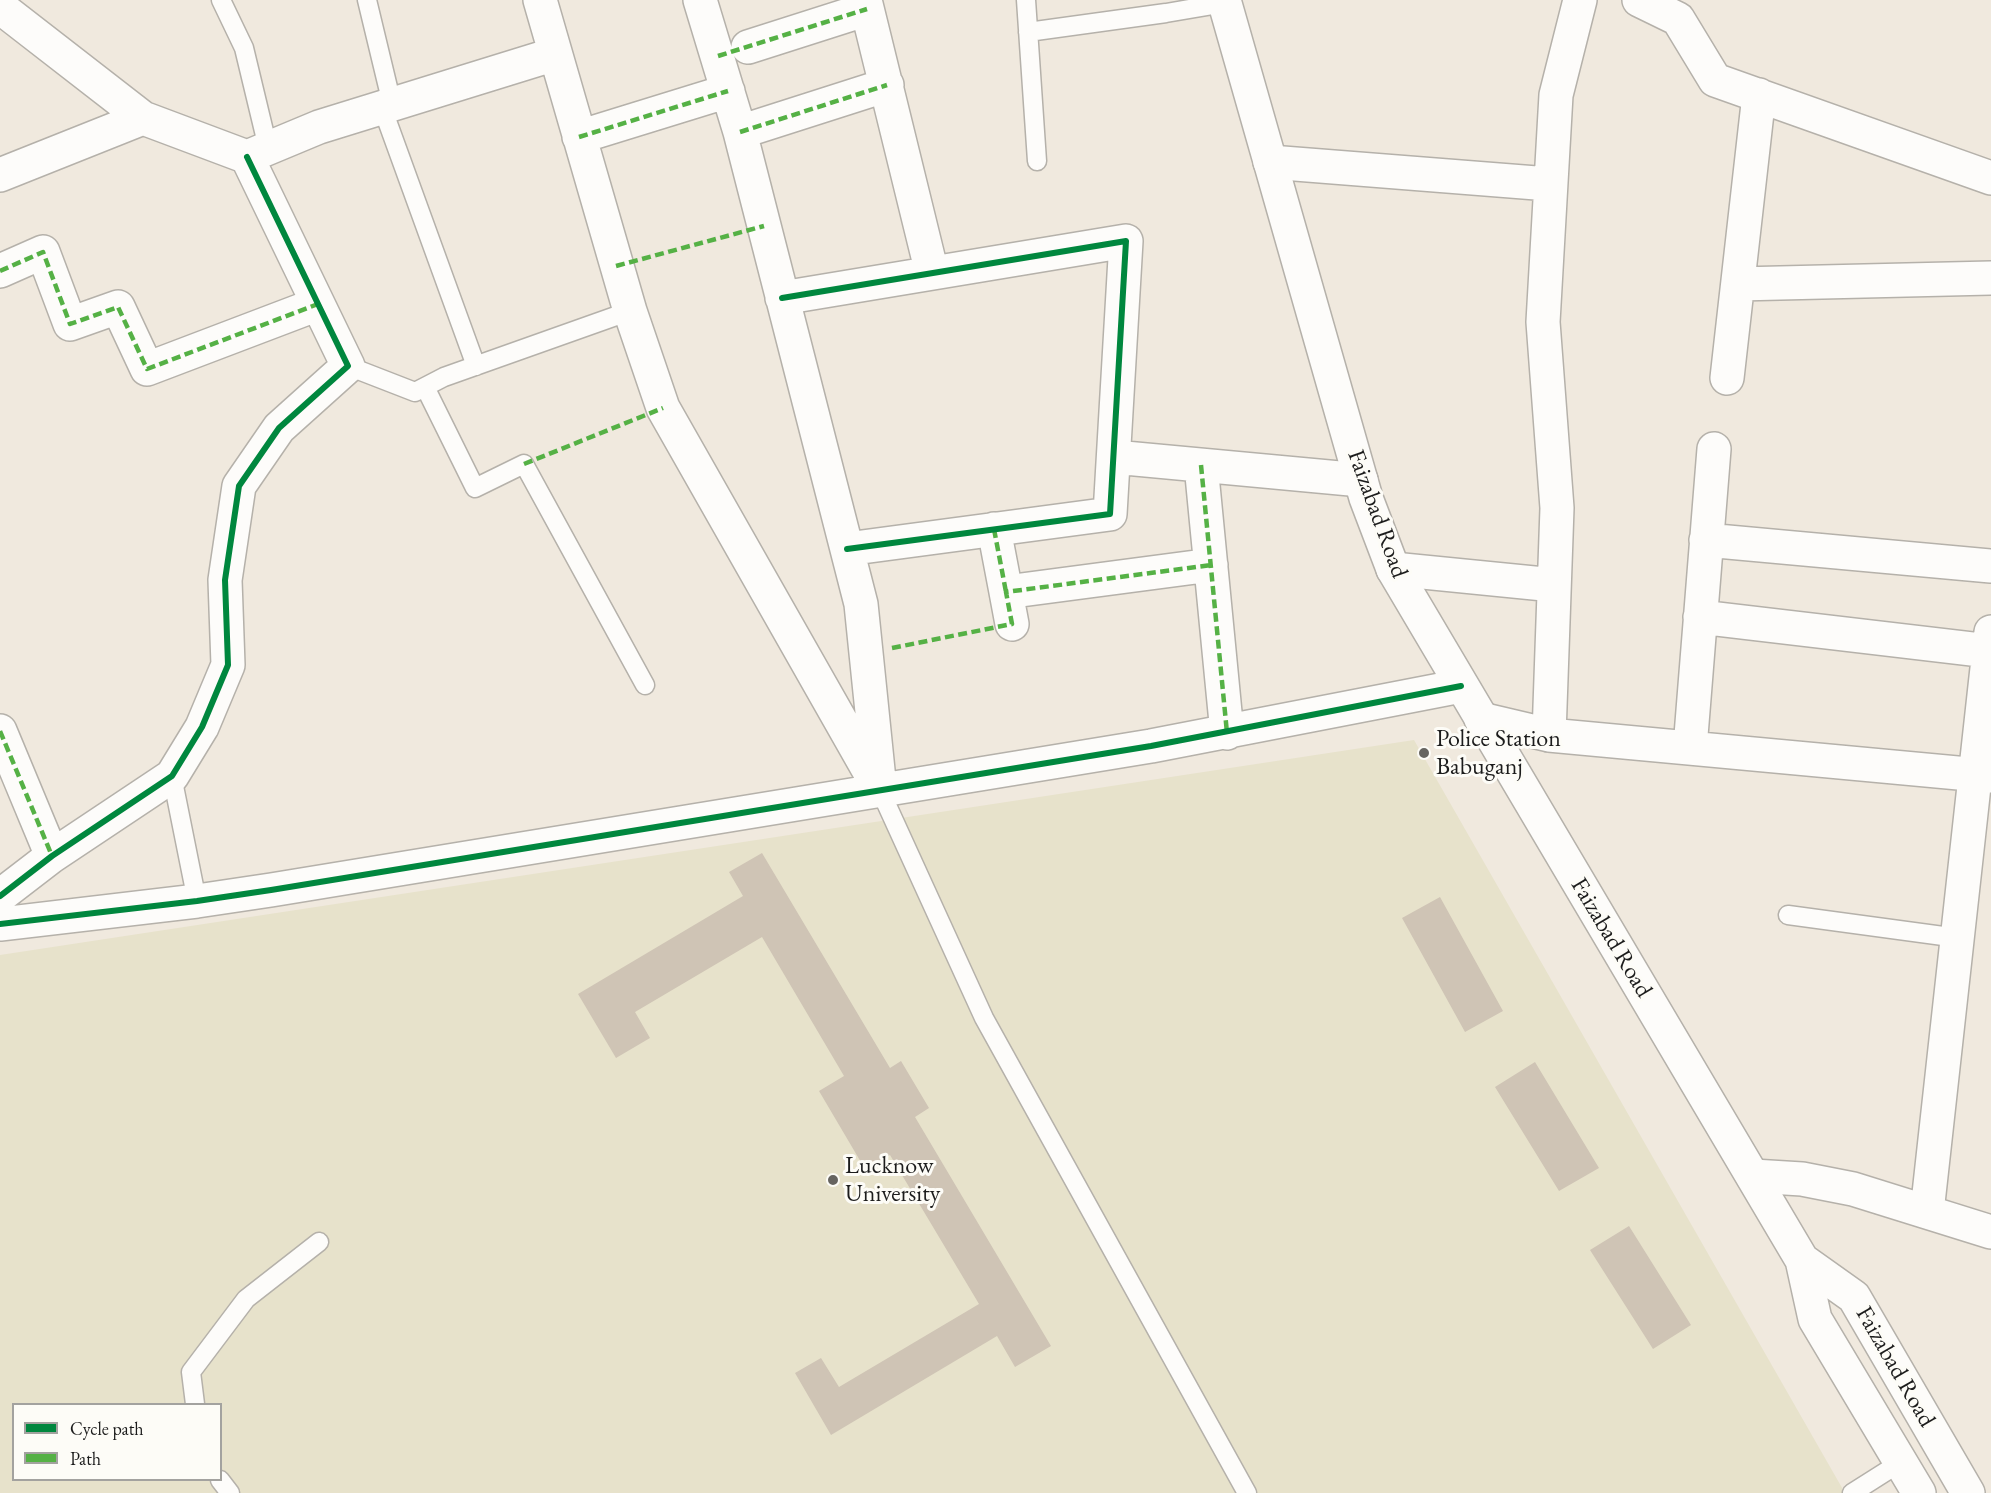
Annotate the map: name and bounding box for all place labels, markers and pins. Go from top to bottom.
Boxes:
place label: Police Station Babuganj [1436,725,1561,781]
marker: Police Station Babuganj [1417,746,1431,760]
place label: Lucknow University [845,1152,940,1208]
marker: Lucknow University [826,1173,840,1187]

